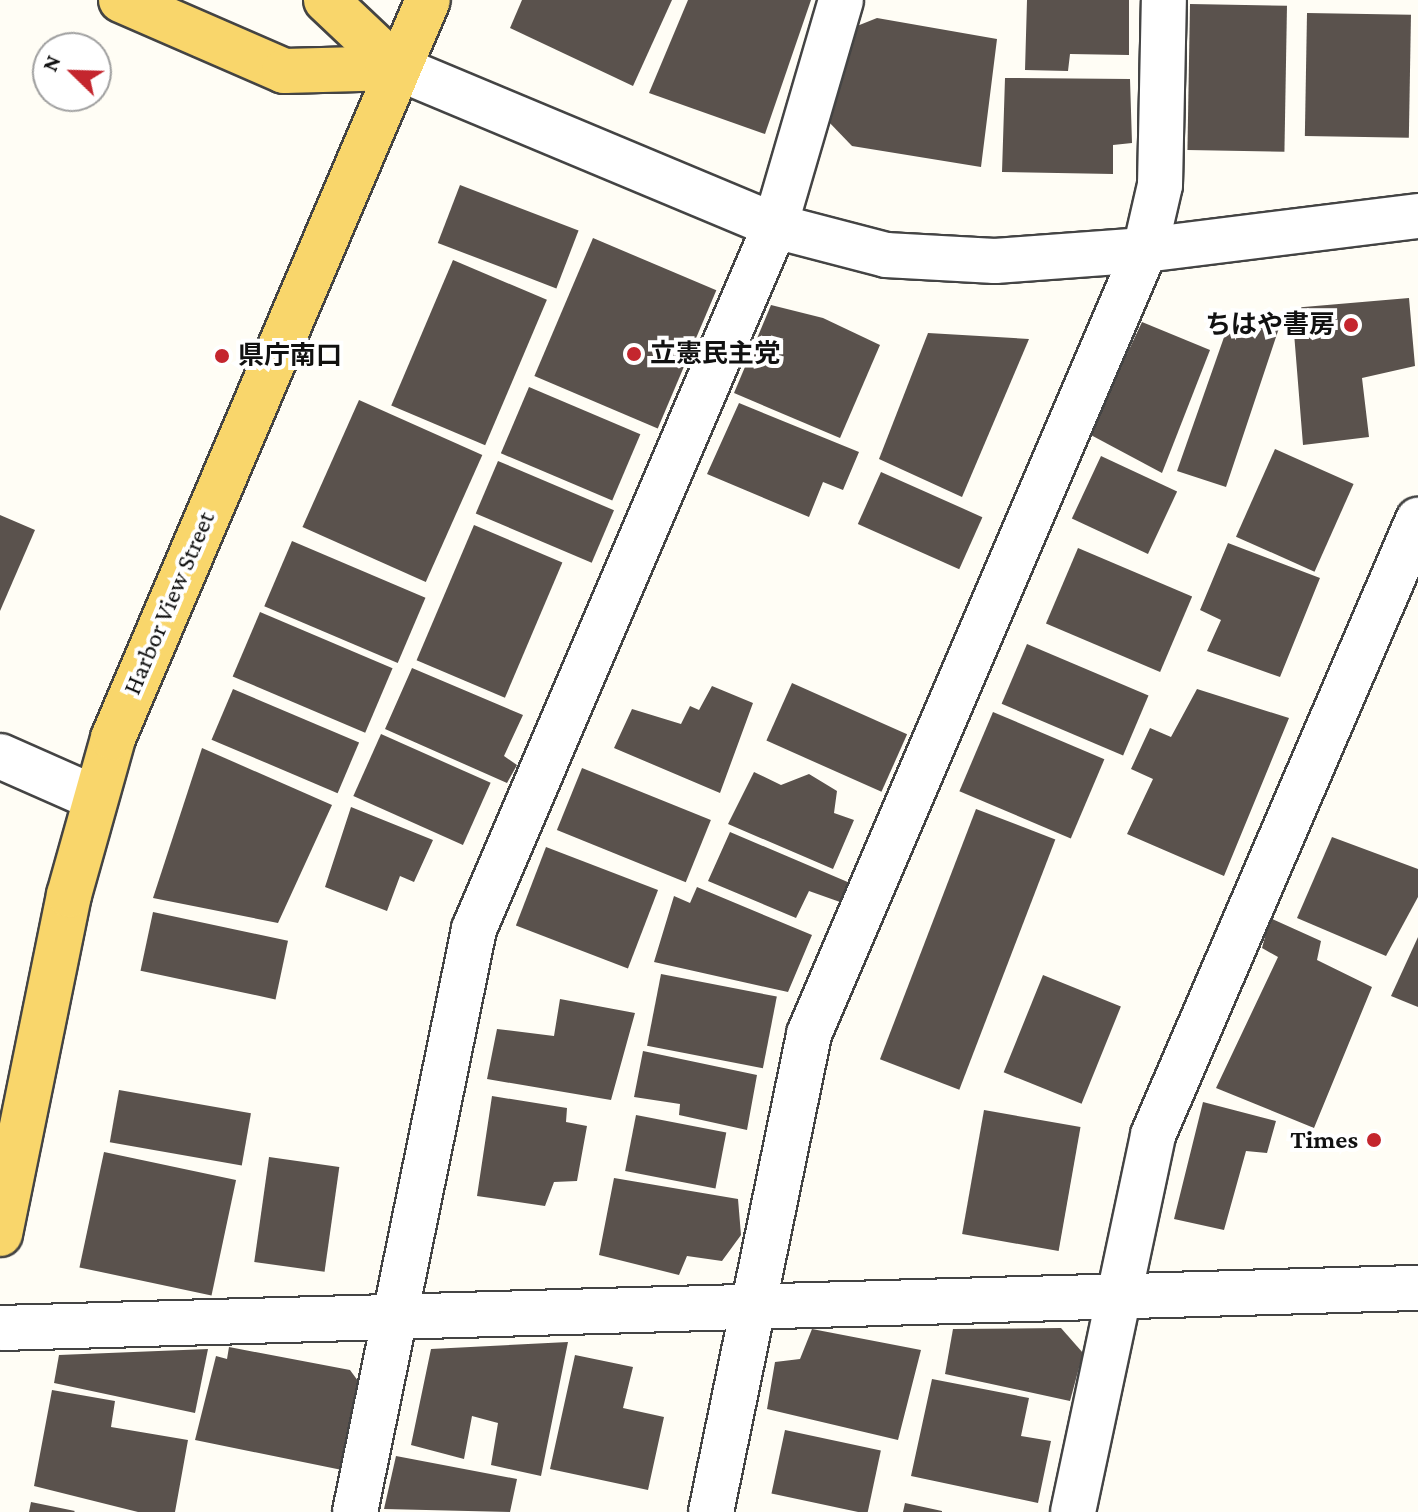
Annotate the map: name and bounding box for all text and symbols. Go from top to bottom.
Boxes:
north arrow [32,32,112,112]
text: N [37,51,66,75]
place label: ちはや書房 [1205,309,1335,341]
marker: ちはや書房 [1342,316,1360,334]
place label: 立憲民主党 [650,338,780,370]
place label: 県庁南口 [238,340,342,372]
marker: 立憲民主党 [625,345,643,363]
marker: 県庁南口 [213,347,231,365]
street label: Harbor View Street [116,507,222,699]
place label: Times [1290,1124,1358,1156]
marker: Times [1365,1131,1383,1149]

